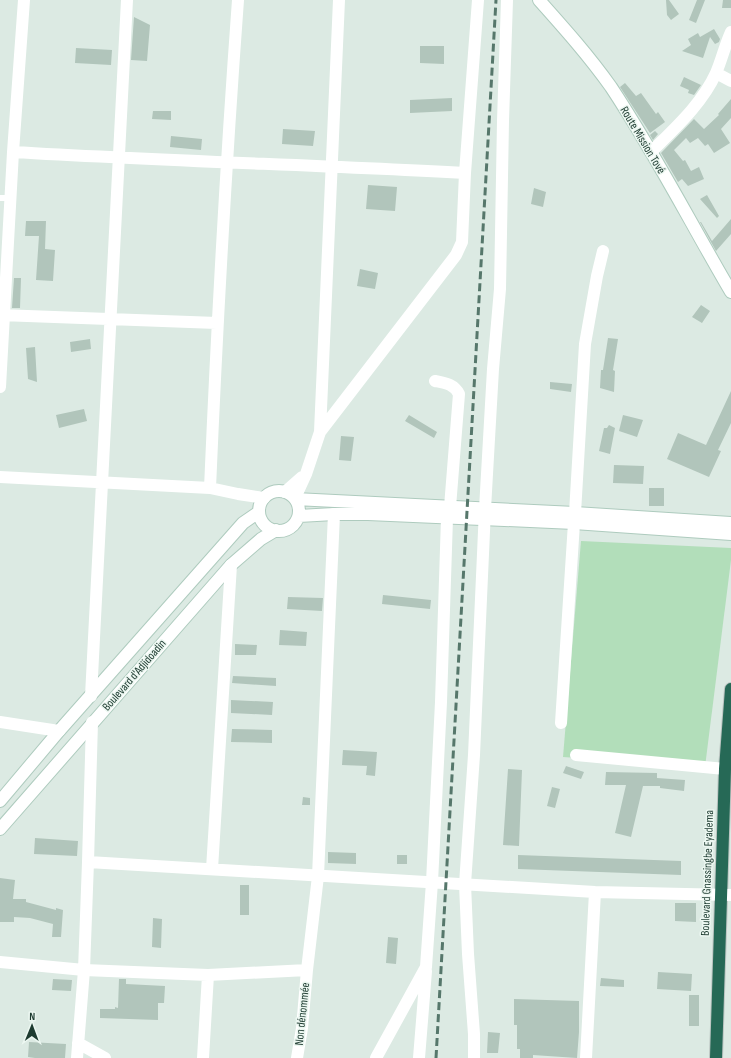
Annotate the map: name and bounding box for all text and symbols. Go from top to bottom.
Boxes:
street label: Route Mission Tové [617,104,669,177]
street label: Boulevard d'Adjidoadin [99,637,169,714]
street label: Boulevard Gnassingbe Eyadema [698,809,717,936]
street label: Non dénommée [292,982,313,1046]
north arrow [12,1006,52,1046]
text: N [29,1010,35,1023]

